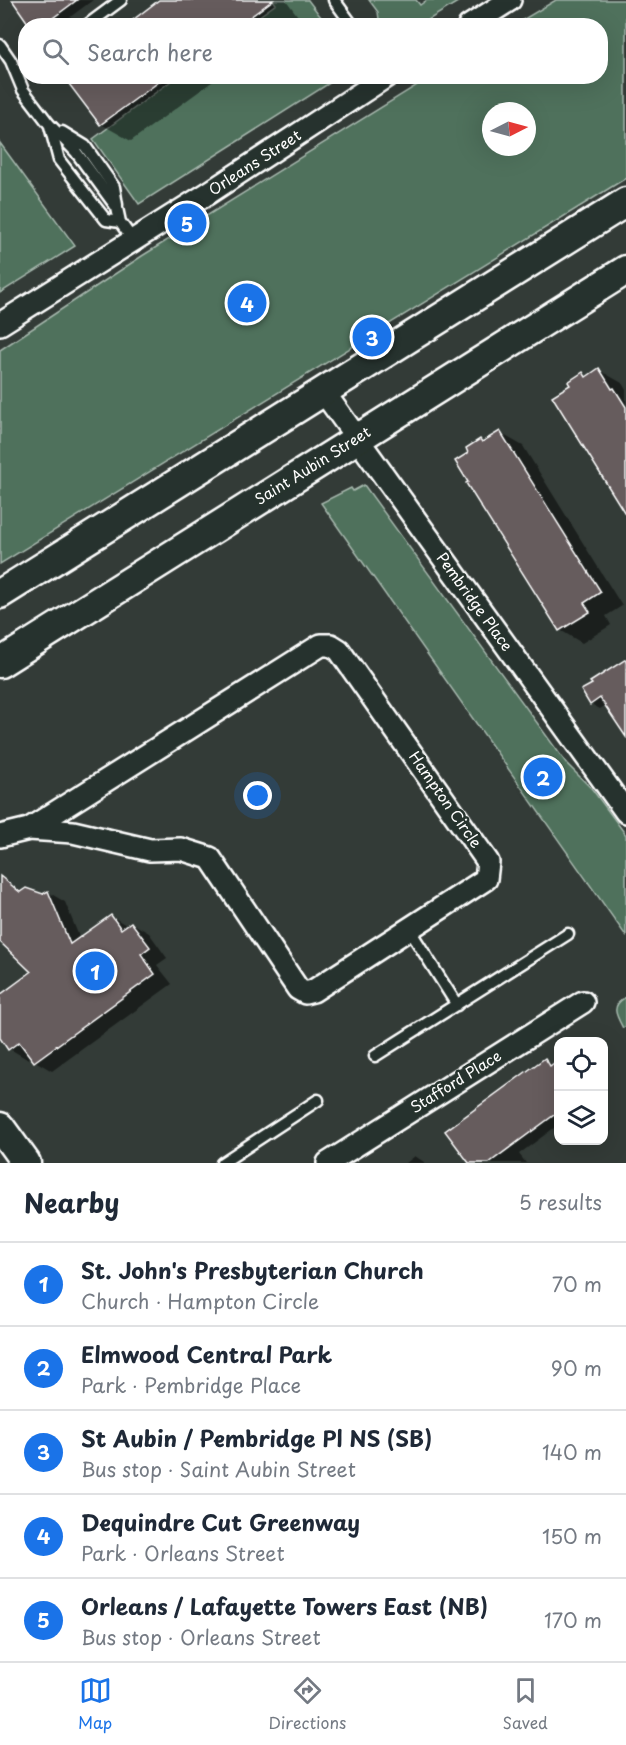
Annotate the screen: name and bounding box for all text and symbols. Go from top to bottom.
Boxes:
search box [18,18,608,84]
icon: search [39,35,72,68]
text: Search here [87,35,213,68]
north arrow [482,102,536,156]
street label: Orleans Street [203,123,305,200]
pin: 5 [168,200,207,246]
pin: 4 [228,280,266,326]
pin: 3 [352,314,392,360]
street label: Saint Aubin Street [250,420,375,510]
street label: Pembridge Place [431,547,519,655]
street label: Hampton Circle [404,746,488,852]
pin: 2 [524,754,562,800]
your location [243,781,272,810]
pin: 1 [76,948,115,994]
map controls [554,1037,608,1145]
button: locate [554,1037,608,1091]
street label: Stafford Place [405,1043,505,1118]
button: layers [554,1091,608,1145]
text: Nearby [24,1183,119,1222]
text: 5 results [519,1187,602,1217]
text: St. John's Presbyterian Church [81,1253,424,1286]
text: 1 [39,1269,48,1299]
text: 70 m [552,1269,602,1299]
text: Church · Hampton Circle [81,1286,319,1316]
text: Elmwood Central Park [81,1337,332,1370]
text: 2 [36,1353,51,1383]
text: 90 m [551,1353,602,1383]
text: Park · Pembridge Place [81,1370,301,1400]
text: St Aubin / Pembridge Pl NS (SB) [81,1421,432,1454]
text: 3 [37,1437,50,1467]
text: 140 m [542,1437,602,1467]
text: Bus stop · Saint Aubin Street [81,1454,356,1484]
text: Dequindre Cut Greenway [81,1505,360,1538]
text: 4 [37,1521,50,1551]
text: 150 m [542,1521,602,1551]
text: Park · Orleans Street [81,1538,285,1568]
text: Orleans / Lafayette Towers East (NB) [81,1589,488,1622]
text: 5 [37,1605,50,1635]
text: 170 m [544,1605,602,1635]
text: Bus stop · Orleans Street [81,1622,321,1652]
tab: Map [78,1674,112,1734]
tab: Directions [268,1674,346,1734]
tab: Saved [502,1674,548,1734]

